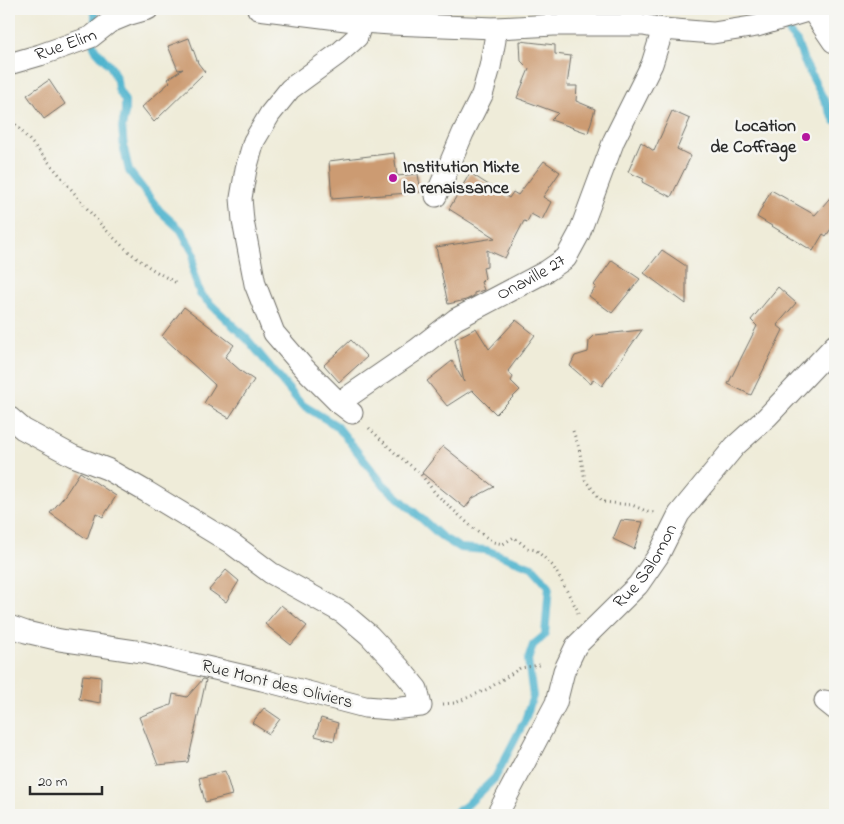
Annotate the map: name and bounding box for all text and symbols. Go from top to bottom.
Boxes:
street label: Rue Elim [32,23,101,69]
place label: Location de Coffrage [710,114,797,162]
marker: Location de Coffrage [800,131,812,143]
place label: Institution Mixte la renaissance [403,155,520,202]
marker: Institution Mixte la renaissance [387,172,399,184]
street label: Onaville 27 [492,248,572,308]
street label: Rue Salomon [608,520,685,615]
street label: Rue Mont des Oliviers [198,654,356,716]
scale bar [30,764,102,796]
text: 20 m [38,771,68,793]

